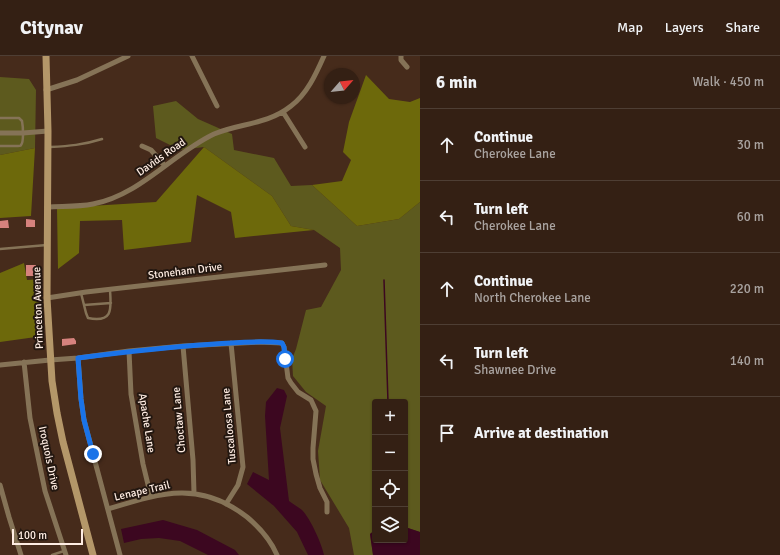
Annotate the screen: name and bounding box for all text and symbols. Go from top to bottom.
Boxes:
text: Citynav [20,16,83,40]
text: Map [617,19,643,36]
text: Layers [665,19,704,36]
text: Share [726,19,760,36]
north arrow [324,68,360,104]
text: 6 min [436,72,477,93]
text: Walk · 450 m [693,74,764,90]
text: Continue [474,128,533,146]
icon: ahead [436,134,458,156]
street label: Davids Road [134,135,188,179]
text: 30 m [737,137,764,153]
text: Cherokee Lane [474,146,556,162]
text: Turn left [474,200,528,218]
icon: left [436,206,458,228]
text: 60 m [737,209,764,225]
text: Cherokee Lane [474,218,556,234]
street label: Stoneham Drive [147,260,223,282]
street label: Princeton Avenue [30,267,46,349]
text: Continue [474,272,533,290]
icon: ahead [436,278,458,300]
text: 220 m [730,281,764,297]
text: North Cherokee Lane [474,290,591,306]
text: Turn left [474,344,528,362]
route start [276,350,294,368]
icon: left [436,350,458,372]
text: 140 m [730,353,764,369]
text: Shawnee Drive [474,362,556,378]
street label: Choctaw Lane [170,387,188,453]
street label: Tuscaloosa Lane [219,387,239,465]
street label: Apache Lane [136,392,158,454]
map controls [372,399,408,543]
button: + [372,399,408,435]
icon: arrive [436,422,458,444]
text: Arrive at destination [474,424,609,442]
street label: Iroquois Drive [36,425,62,491]
button: − [372,435,408,471]
route end [84,445,102,463]
button: locate [372,471,408,507]
street label: Lenape Trail [113,478,171,504]
button: layers [372,507,408,543]
scale bar [12,527,83,546]
text: 100 m [18,529,47,542]

